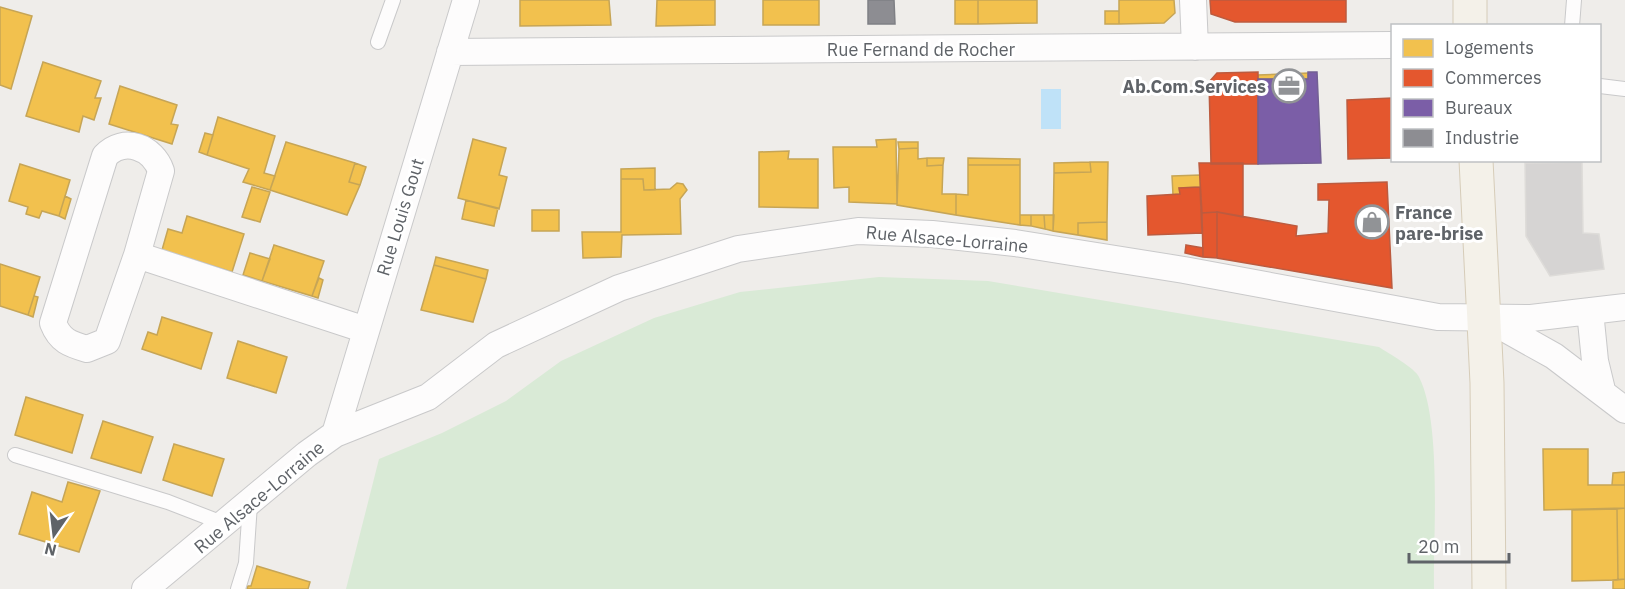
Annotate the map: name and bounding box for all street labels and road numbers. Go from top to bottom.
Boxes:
street label: Rue Fernand de Rocher [827,38,1016,61]
street label: Rue Louis Gout [371,155,429,279]
street label: Rue Alsace-Lorraine [865,220,1029,258]
street label: Rue Alsace-Lorraine [189,436,329,558]

